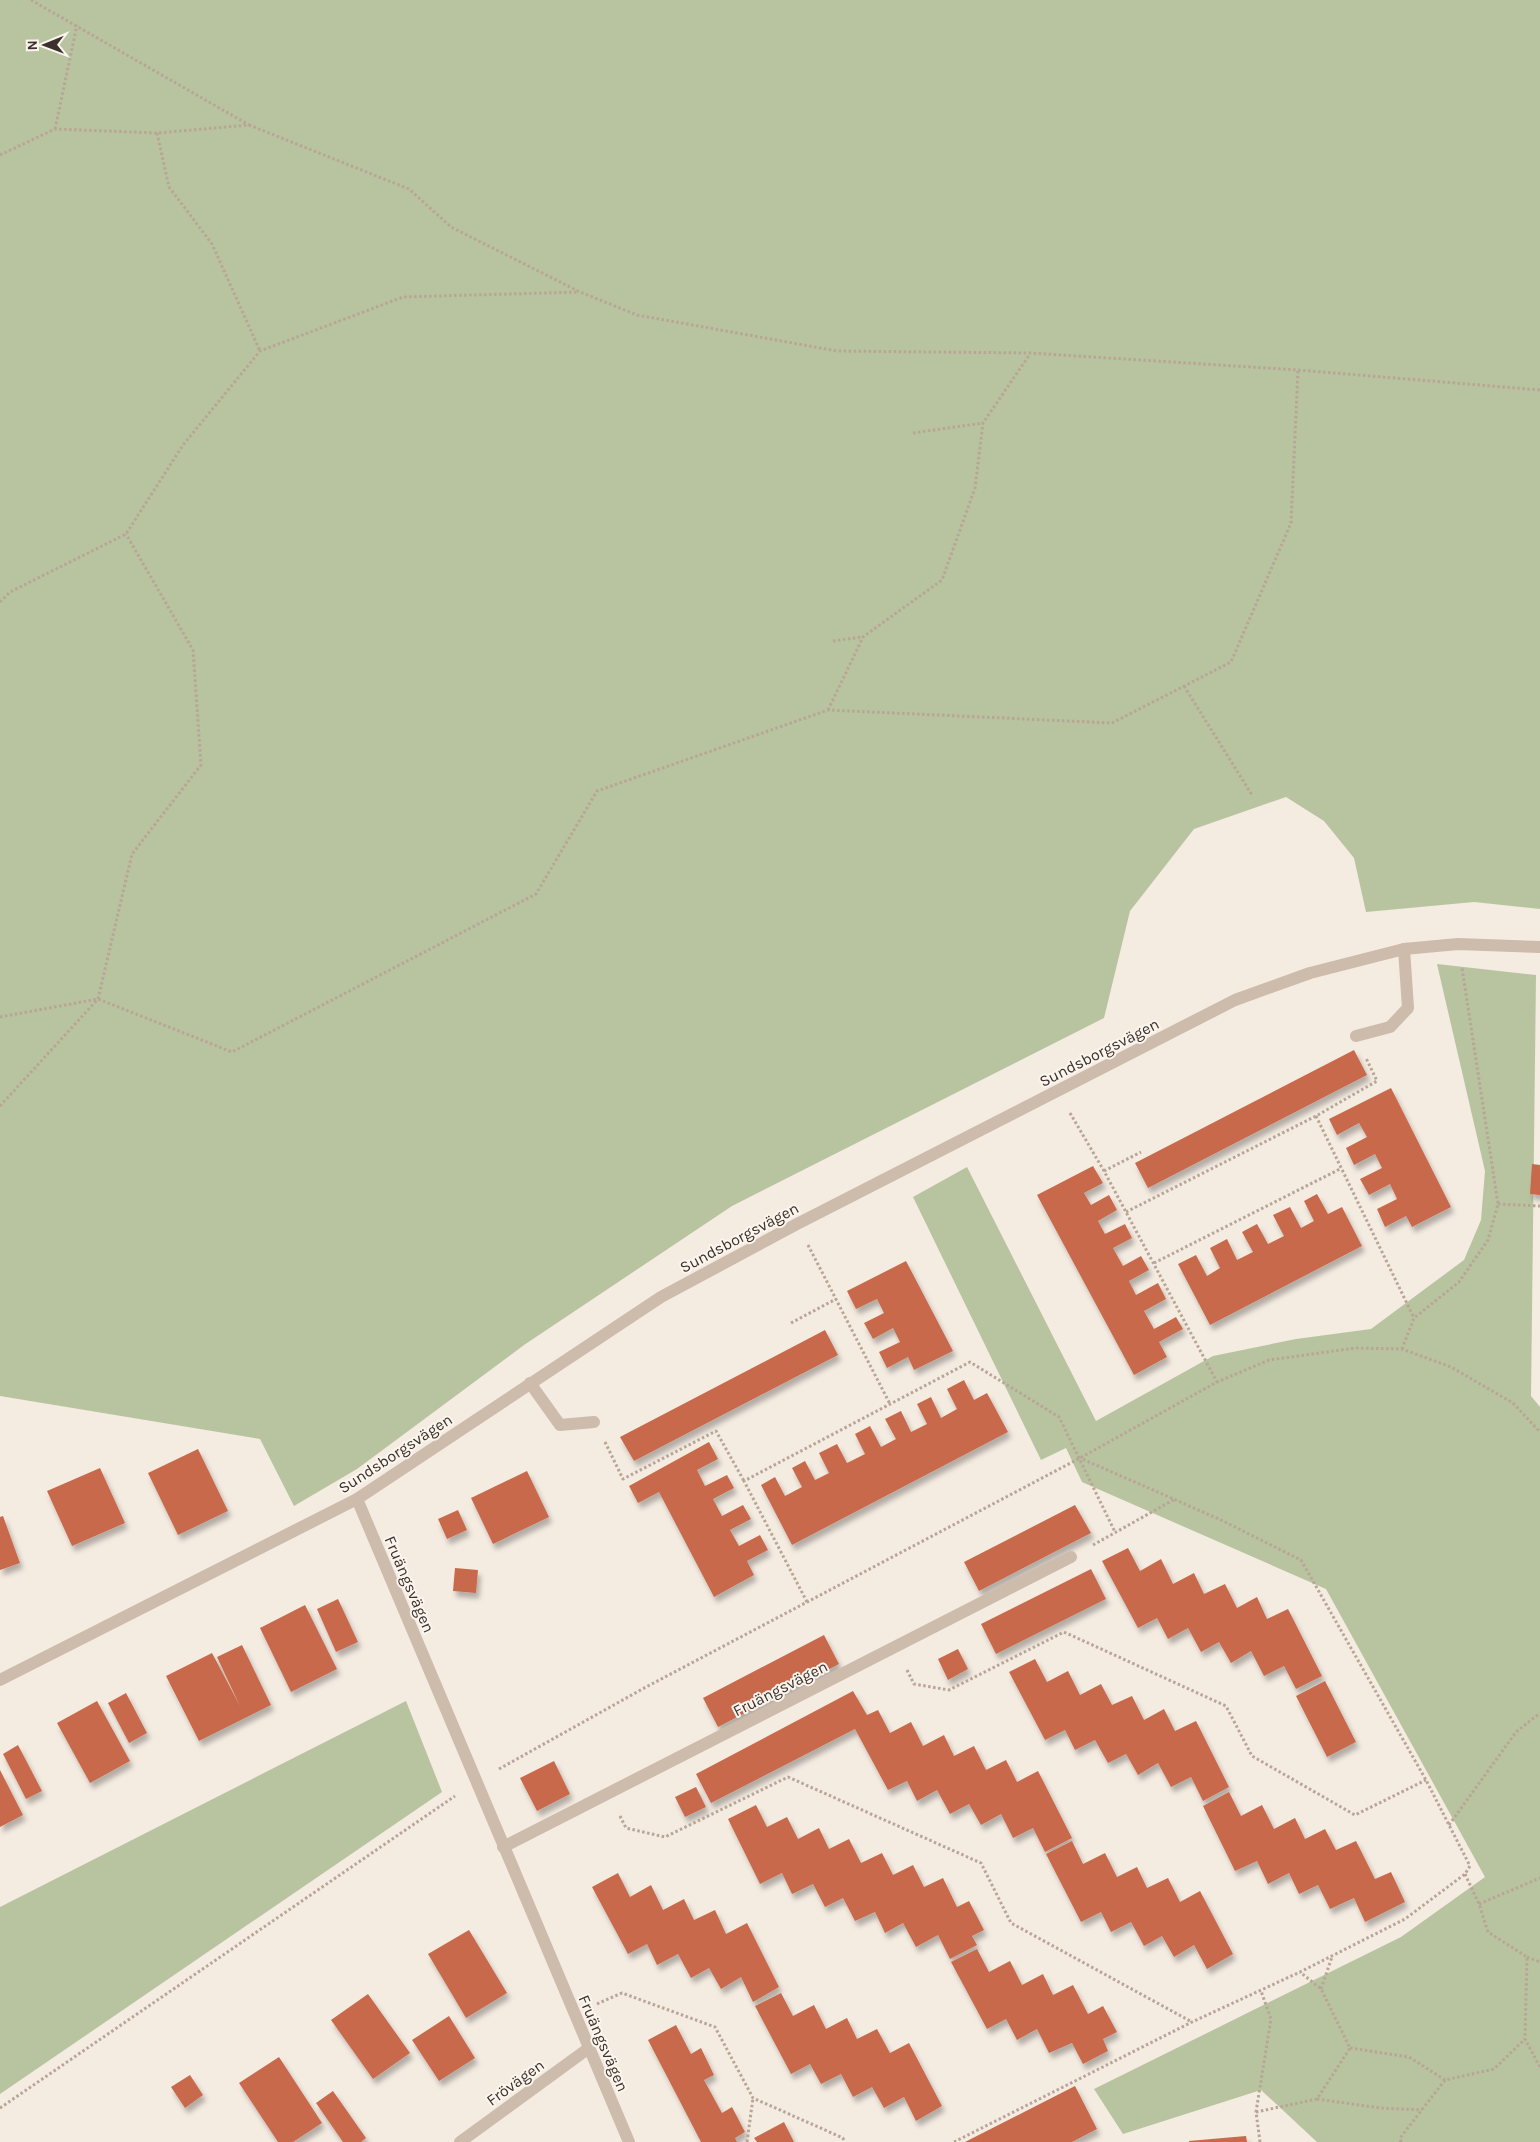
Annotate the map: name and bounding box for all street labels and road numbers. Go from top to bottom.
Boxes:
street label: Sundsborgsvägen [1036,1014,1162,1091]
street label: Sundsborgsvägen [677,1198,802,1277]
street label: Sundsborgsvägen [335,1410,456,1497]
street label: Fruängsvägen [381,1533,439,1636]
street label: Fruängsvägen [730,1656,831,1720]
street label: Fruängsvägen [575,1992,633,2095]
street label: Frövägen [483,2055,548,2110]

